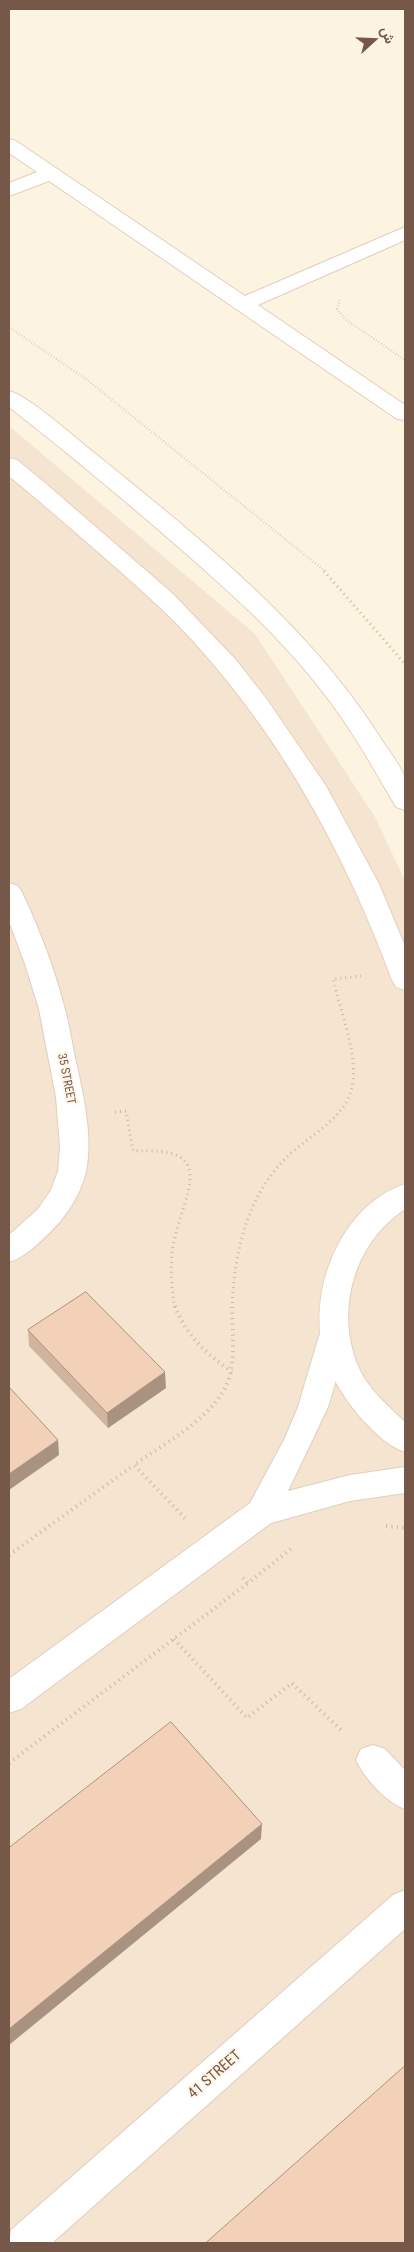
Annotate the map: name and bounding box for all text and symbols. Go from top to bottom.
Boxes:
north arrow [349,15,399,65]
text: ش [378,24,398,46]
street label: 35 STREET [54,1052,78,1106]
street label: 41 STREET [185,2047,245,2103]

